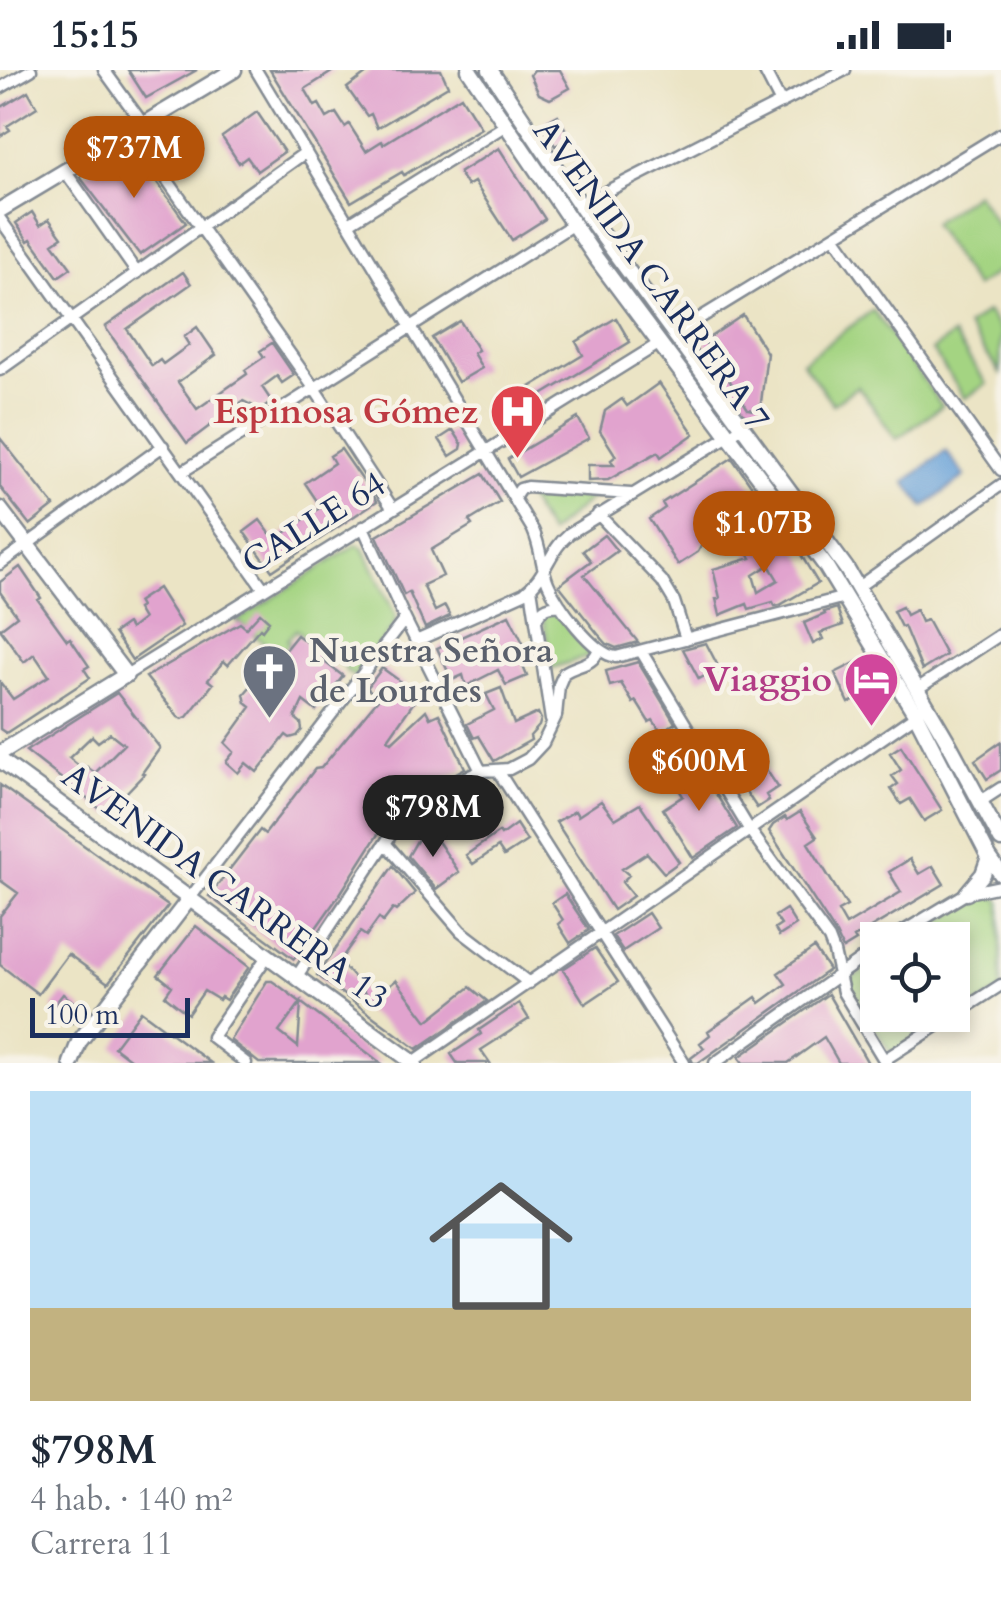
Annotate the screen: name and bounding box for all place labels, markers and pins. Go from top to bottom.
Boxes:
pin: $737M [64,116,204,201]
hospital icon: Espinosa Gómez [487,382,547,461]
place label: Espinosa Gómez [213,388,478,436]
pin: $1.07B [683,491,845,576]
place label: Nuestra Señora de Lourdes [309,627,553,715]
church icon: Nuestra Señora de Lourdes [240,641,300,720]
hotel icon: Viaggio [841,650,901,729]
place label: Viaggio [703,656,832,704]
pin: $600M [629,729,769,814]
pin: $798M [363,775,503,860]

